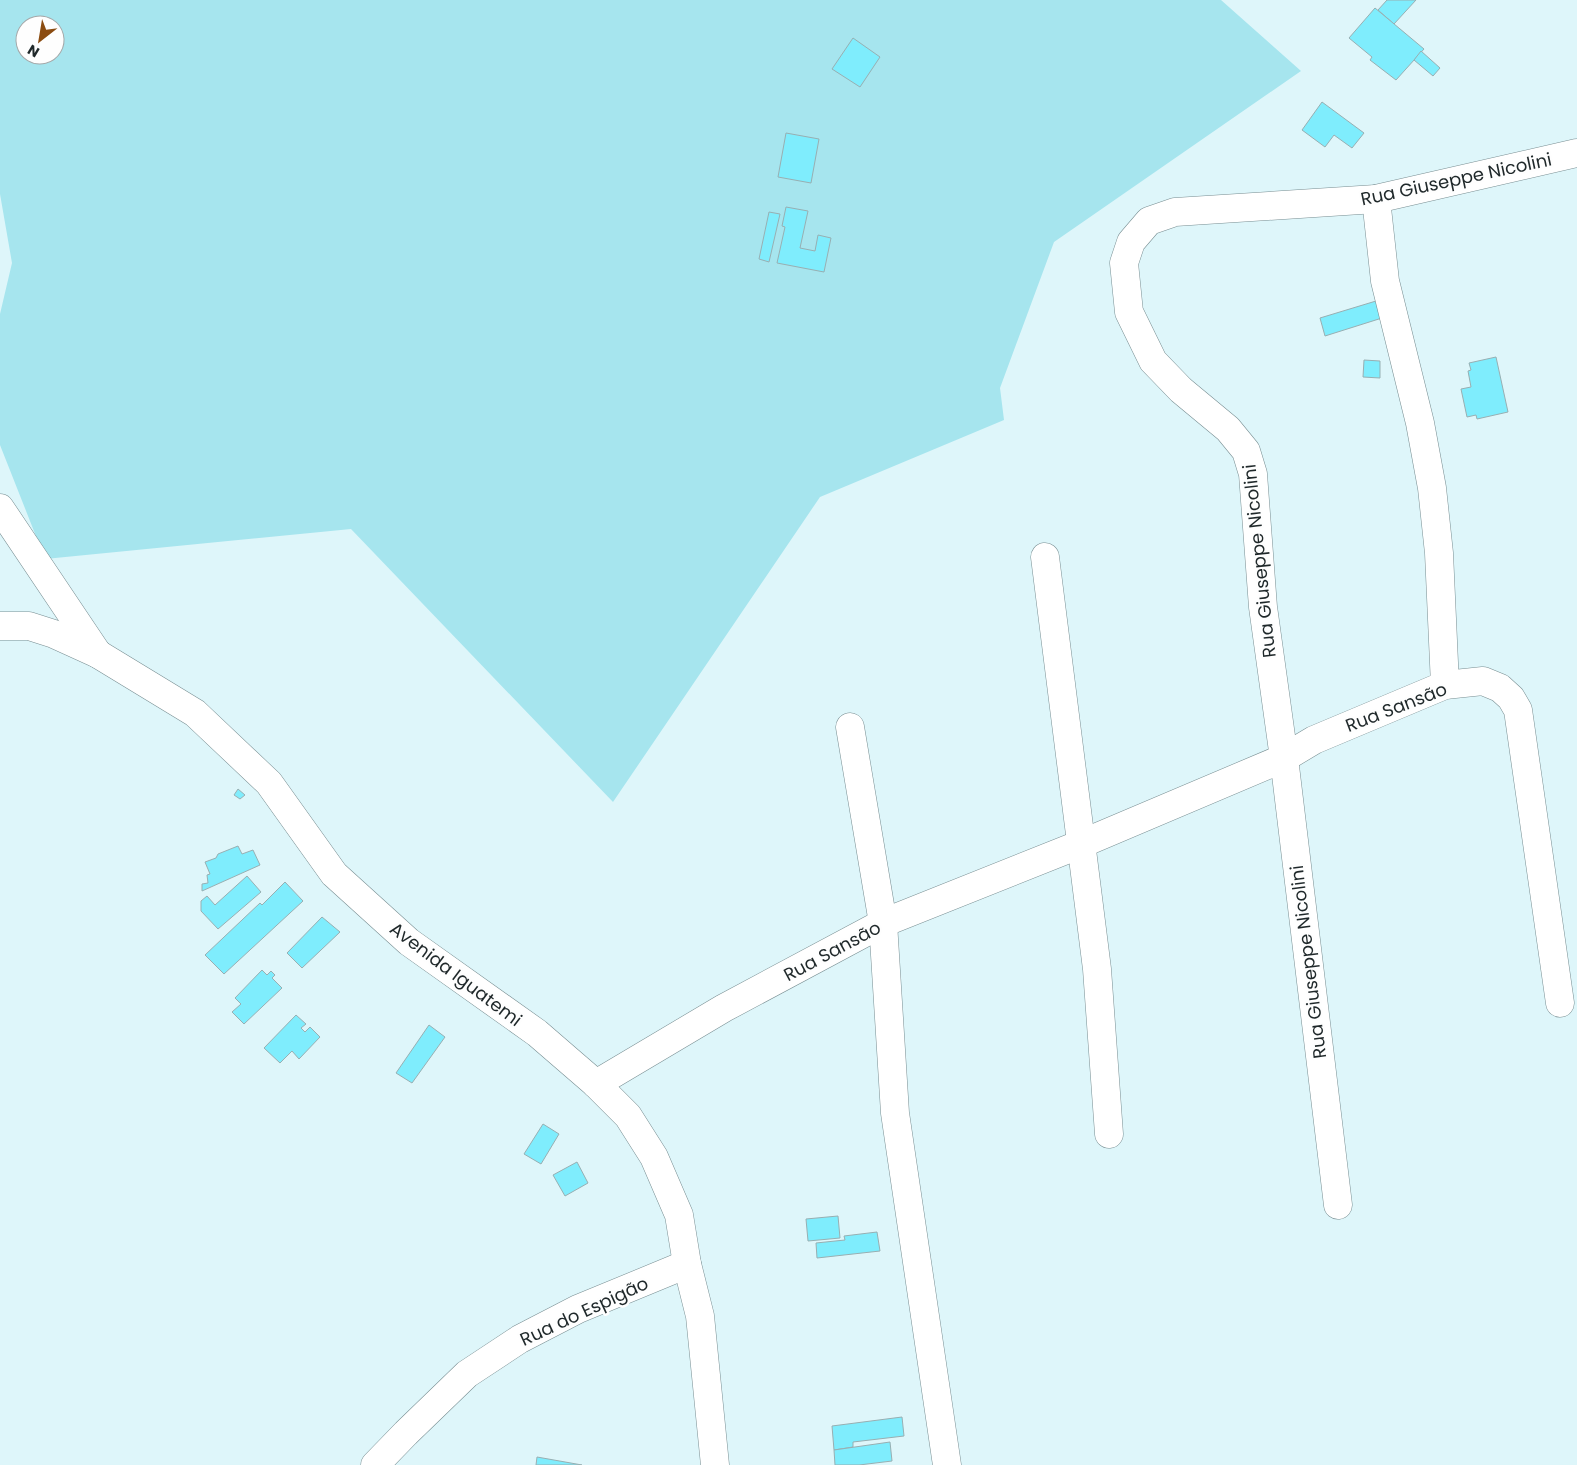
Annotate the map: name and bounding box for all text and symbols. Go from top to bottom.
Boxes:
north arrow [15,15,65,65]
text: N [24,40,43,62]
street label: Rua Giuseppe Nicolini [1358,147,1554,211]
street label: Rua Giuseppe Nicolini [1236,463,1282,659]
street label: Rua Sansão [1342,676,1450,738]
street label: Rua Giuseppe Nicolini [1284,864,1332,1060]
street label: Rua Sansão [779,915,885,987]
street label: Avenida Iguatemi [385,916,527,1032]
street label: Rua do Espigão [516,1270,652,1352]

